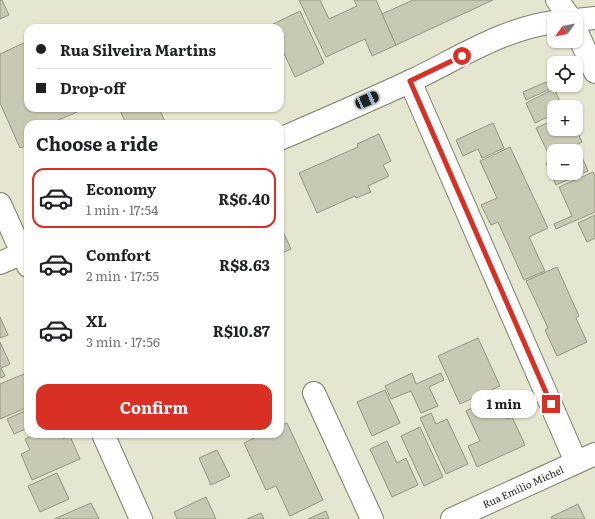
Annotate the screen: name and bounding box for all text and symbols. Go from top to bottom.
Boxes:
north arrow [547,12,583,48]
map controls [547,12,583,180]
text: Rua Silveira Martins [60,38,216,61]
route start [453,47,471,65]
button: locate [547,56,583,92]
text: Drop-off [60,76,125,99]
car [354,90,380,110]
button: + [547,100,583,136]
text: Choose a ride [36,130,158,157]
button: − [547,144,583,180]
text: Economy [86,177,156,200]
icon: car [38,180,74,216]
text: R$6.40 [218,187,270,210]
text: 1 min · 17:54 [86,200,158,219]
text: Comfort [86,243,151,266]
icon: car [38,246,74,282]
text: R$8.63 [219,253,270,276]
text: 2 min · 17:55 [86,266,159,285]
text: XL [86,309,107,332]
icon: car [38,312,74,348]
text: R$10.87 [213,319,270,342]
text: 3 min · 17:56 [86,332,160,351]
button: Confirm [36,384,272,430]
callout: 1 min [471,390,537,418]
text: 1 min [487,394,521,413]
route end [542,395,560,413]
street label: Rua Emílio Michel [480,461,566,511]

